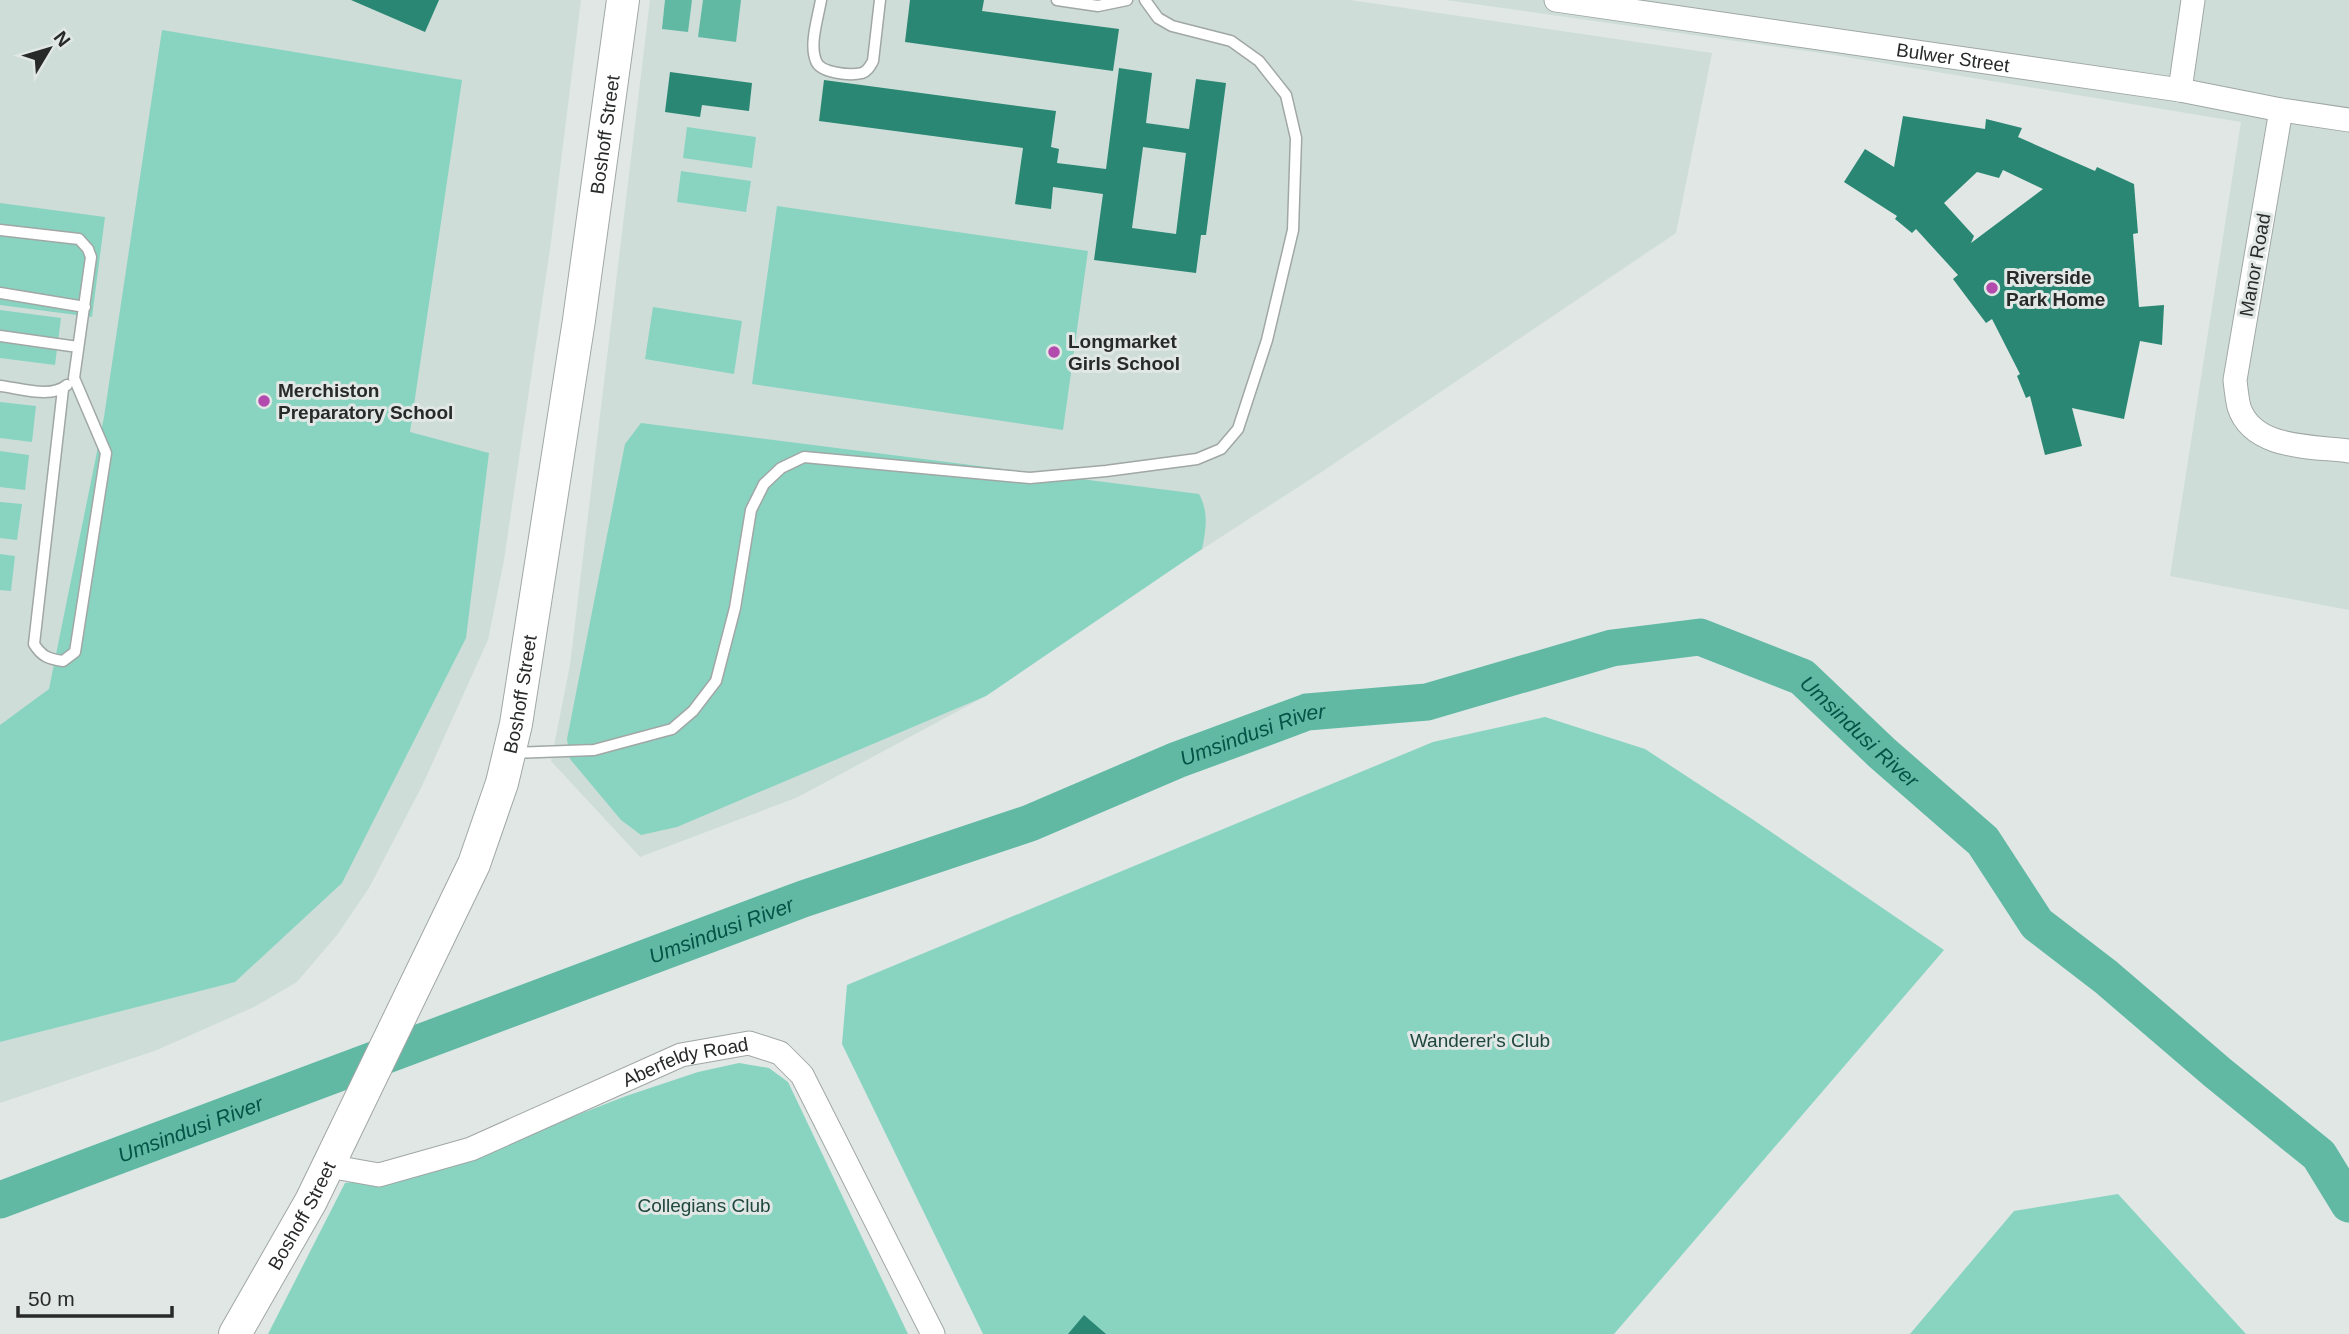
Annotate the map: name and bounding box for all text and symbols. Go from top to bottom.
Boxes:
north arrow [14,14,84,84]
text: N [50,27,75,51]
street label: Bulwer Street [1895,39,2012,76]
street label: Boshoff Street [586,73,623,195]
street label: Manor Road [2236,212,2274,318]
place label: Riverside Park Home [2006,267,2105,310]
marker: Riverside Park Home [1984,280,2000,296]
place label: Longmarket Girls School [1068,331,1180,374]
marker: Longmarket Girls School [1046,344,1062,360]
place label: Merchiston Preparatory School [278,380,453,423]
marker: Merchiston Preparatory School [256,393,272,409]
street label: Boshoff Street [499,633,540,756]
water label: Umsindusi River [1796,671,1924,792]
water label: Umsindusi River [1176,699,1327,770]
water label: Umsindusi River [645,892,798,967]
park label: Wanderer's Club [1410,1030,1550,1051]
street label: Aberfeldy Road [619,1033,750,1090]
water label: Umsindusi River [114,1091,267,1166]
street label: Boshoff Street [264,1157,340,1273]
park label: Collegians Club [637,1195,771,1216]
scale bar [18,1274,172,1318]
text: 50 m [28,1287,75,1310]

